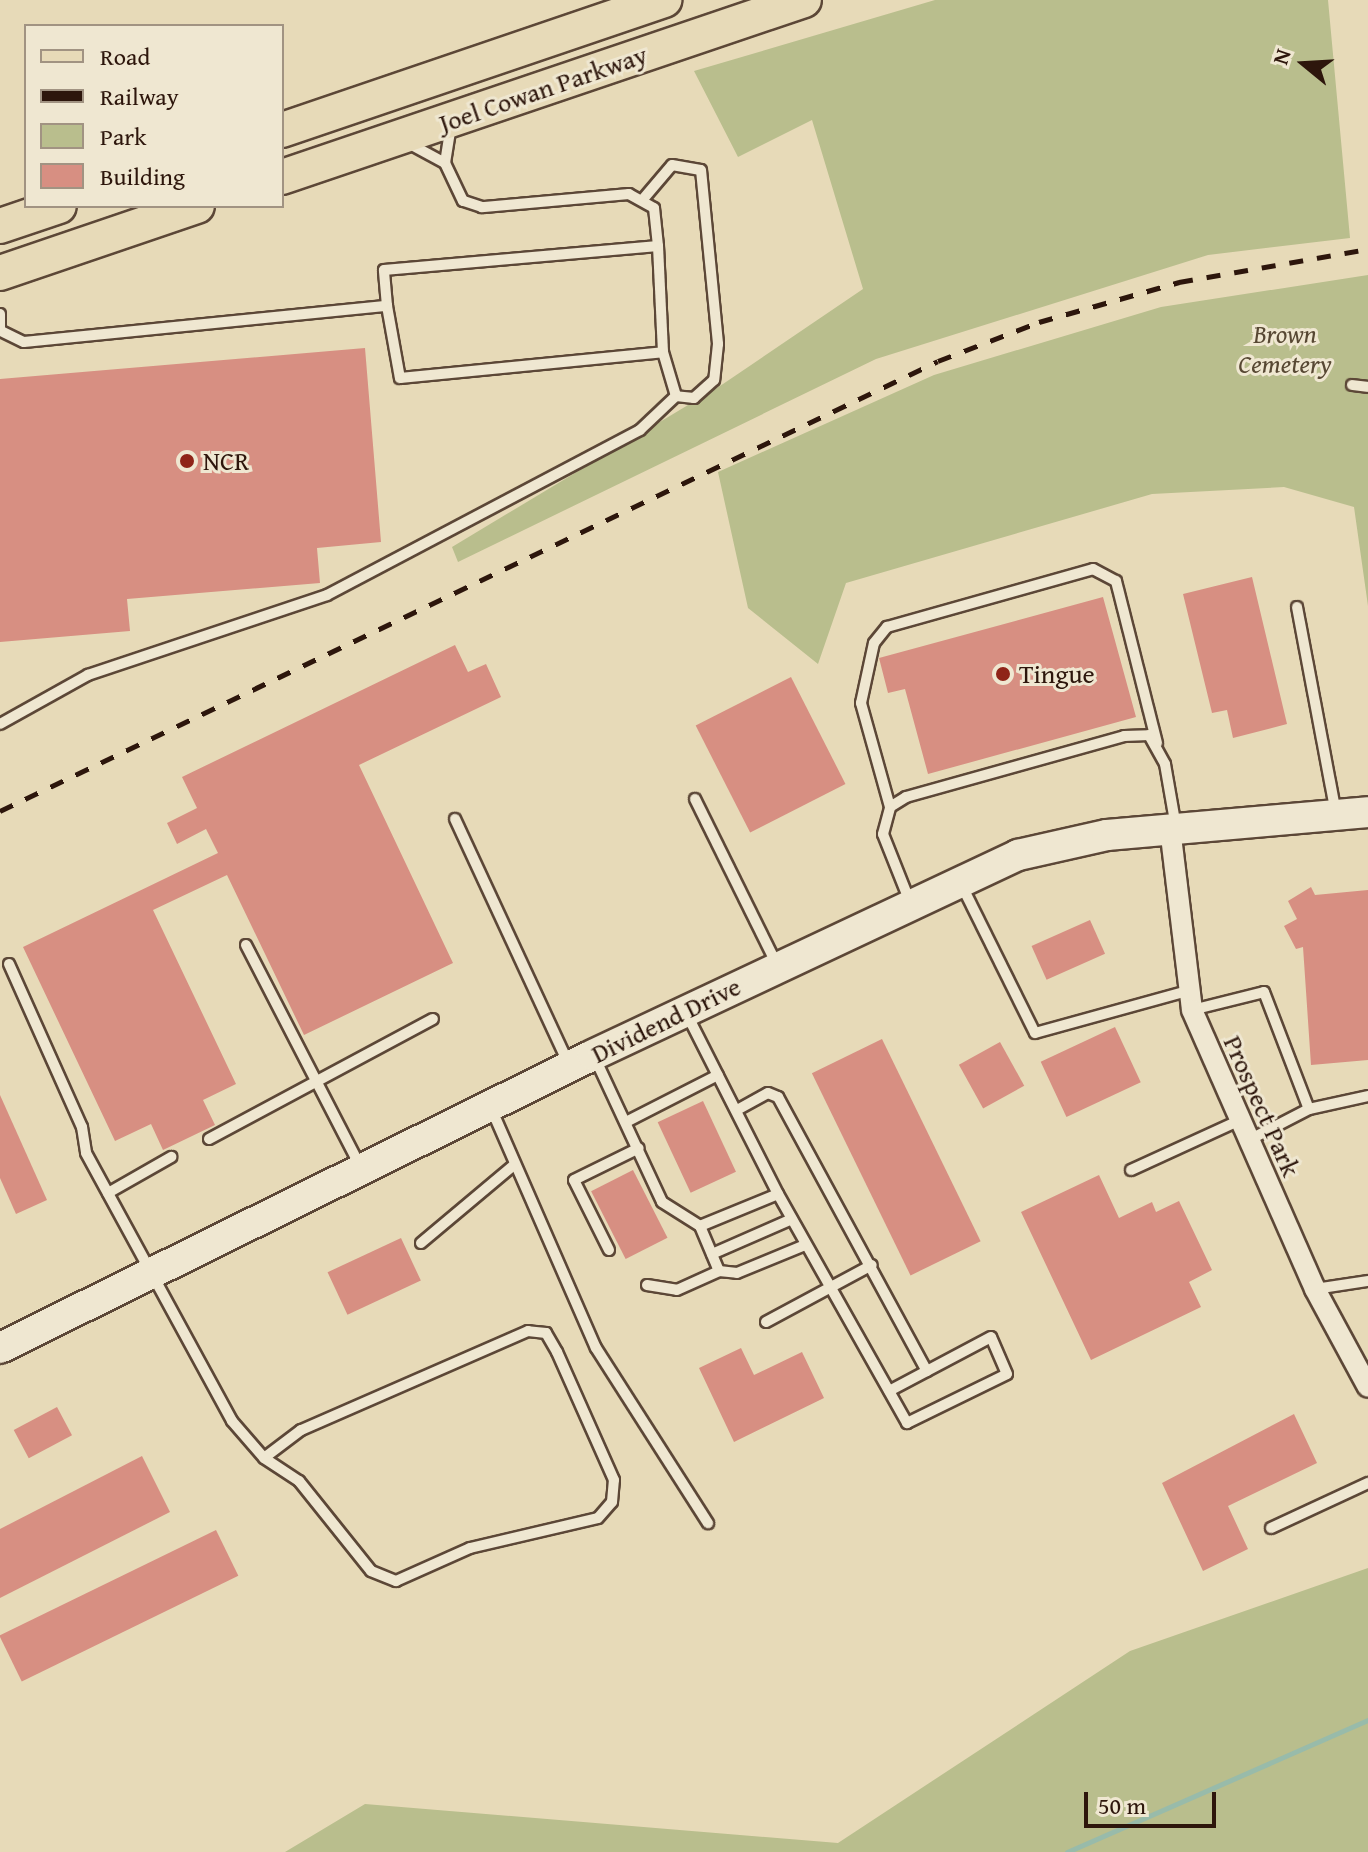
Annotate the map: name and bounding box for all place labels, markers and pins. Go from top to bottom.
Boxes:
place label: NCR [203,445,249,477]
marker: NCR [178,452,196,470]
place label: Tingue [1019,658,1095,690]
marker: Tingue [994,665,1012,683]

